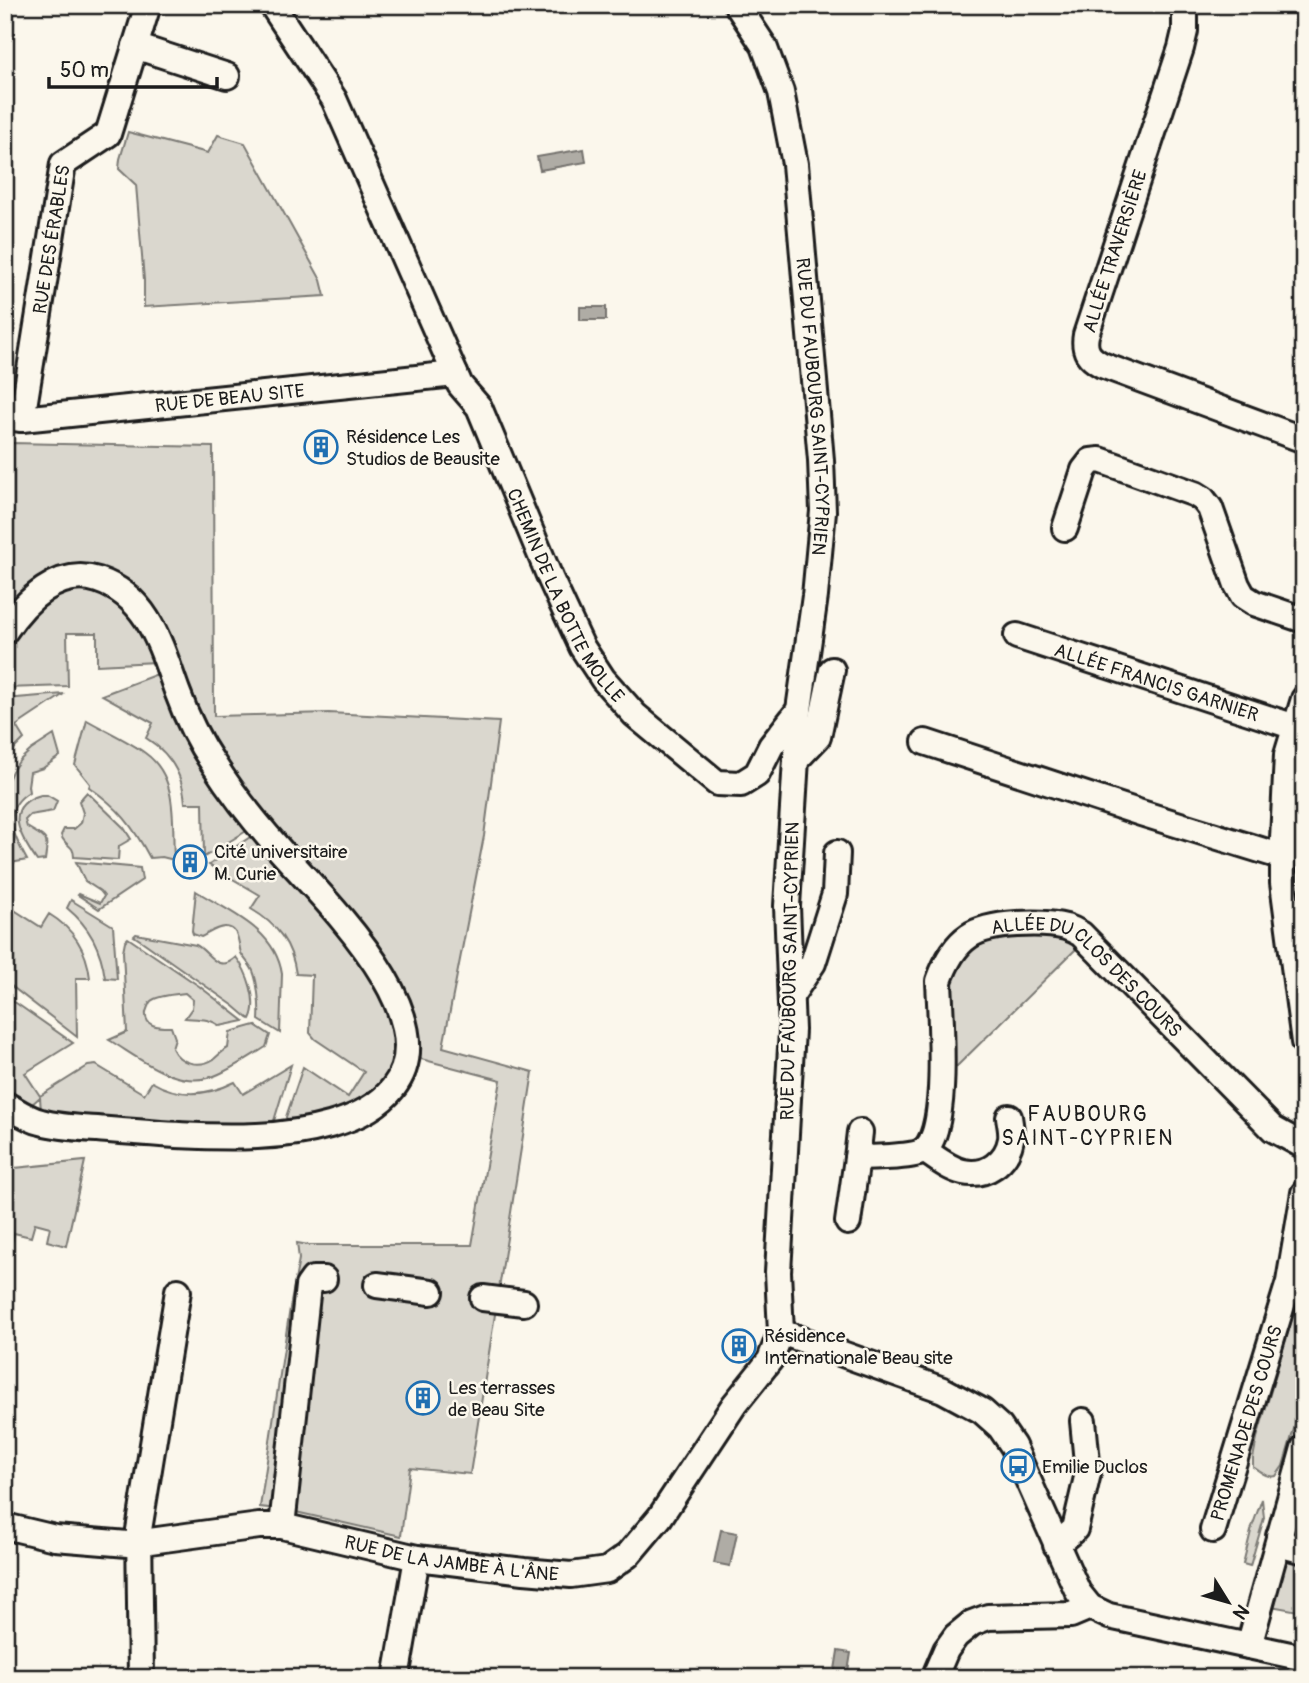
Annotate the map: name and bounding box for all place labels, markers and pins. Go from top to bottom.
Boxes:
place label: Résidence Les Studios de Beausite [346,425,500,471]
building icon: Résidence Les Studios de Beausite [302,428,340,466]
place label: Cité universitaire M. Curie [214,840,348,886]
building icon: Cité universitaire M. Curie [171,843,209,881]
place label: Résidence Internationale Beau site [764,1324,953,1370]
building icon: Résidence Internationale Beau site [720,1327,758,1365]
place label: Les terrasses de Beau Site [448,1376,555,1422]
building icon: Les terrasses de Beau Site [404,1379,442,1417]
bus stop icon: Emilie Duclos [999,1447,1037,1485]
place label: Emilie Duclos [1042,1455,1148,1479]

